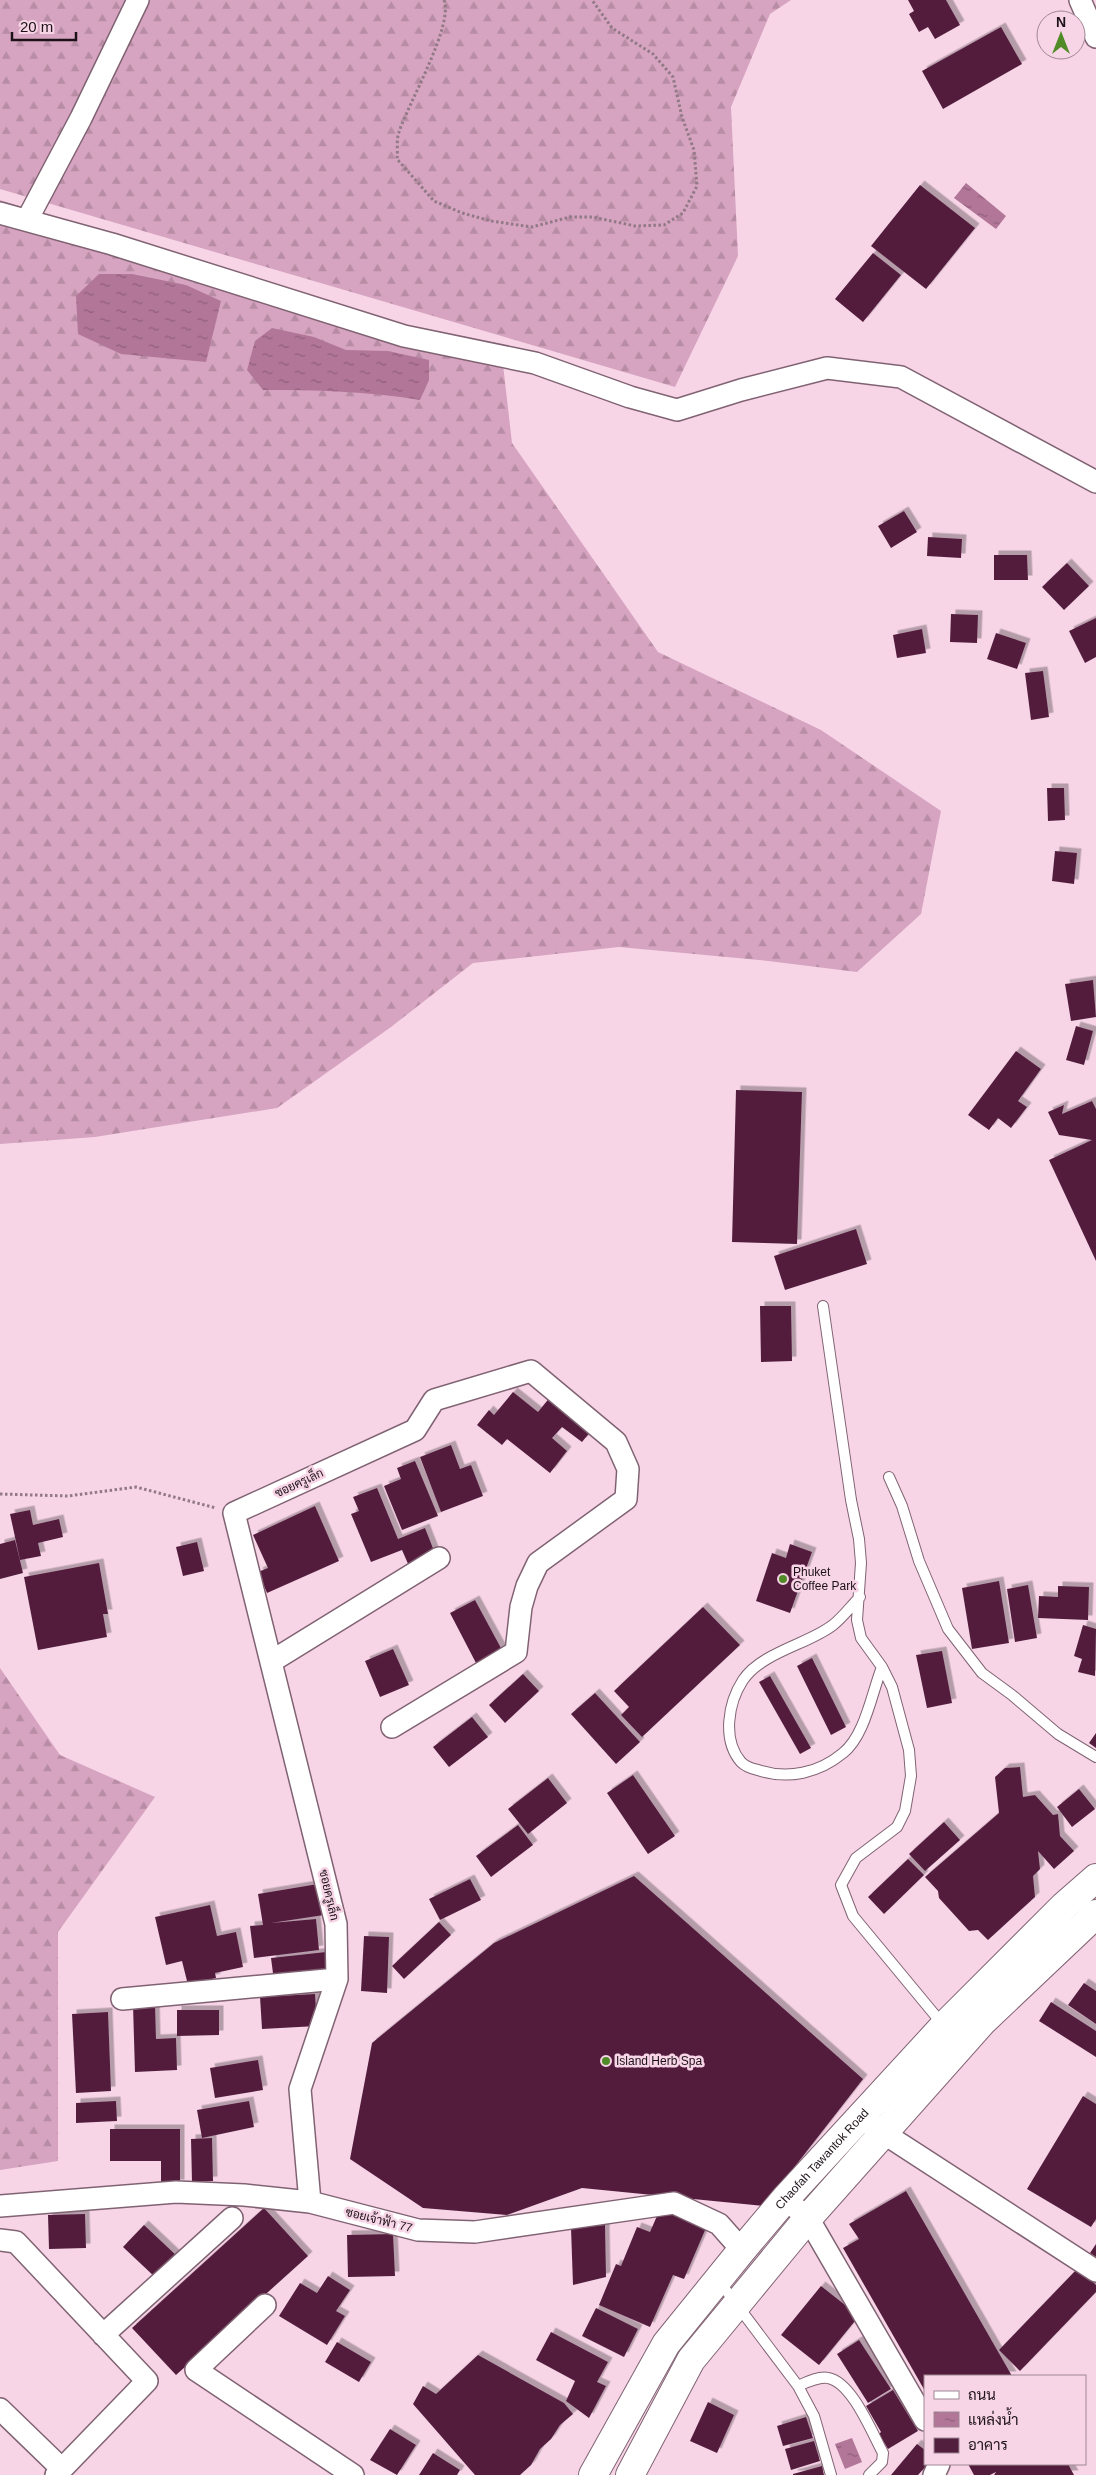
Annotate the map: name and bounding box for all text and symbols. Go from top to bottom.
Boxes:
scale bar [12,10,76,42]
north arrow [1036,10,1086,60]
text: N [1056,14,1066,30]
text: 20 m [20,18,53,35]
street label: ซอยครูเล็ก [272,1464,326,1501]
place label: Phuket Coffee Park [793,1565,857,1593]
marker: Phuket Coffee Park [777,1573,789,1585]
street label: ซอยครูเล็ก [315,1868,344,1922]
place label: Island Herb Spa [616,2054,702,2068]
marker: Island Herb Spa [600,2055,612,2067]
street label: Chaofah Tawantok Road [772,2106,871,2212]
street label: ซอยเจ้าฟ้า 77 [344,2205,414,2235]
legend [924,2375,1086,2465]
text: ถนน [968,2386,996,2403]
text: แหล่งน้ำ [968,2407,1019,2428]
text: อาคาร [968,2436,1008,2453]

